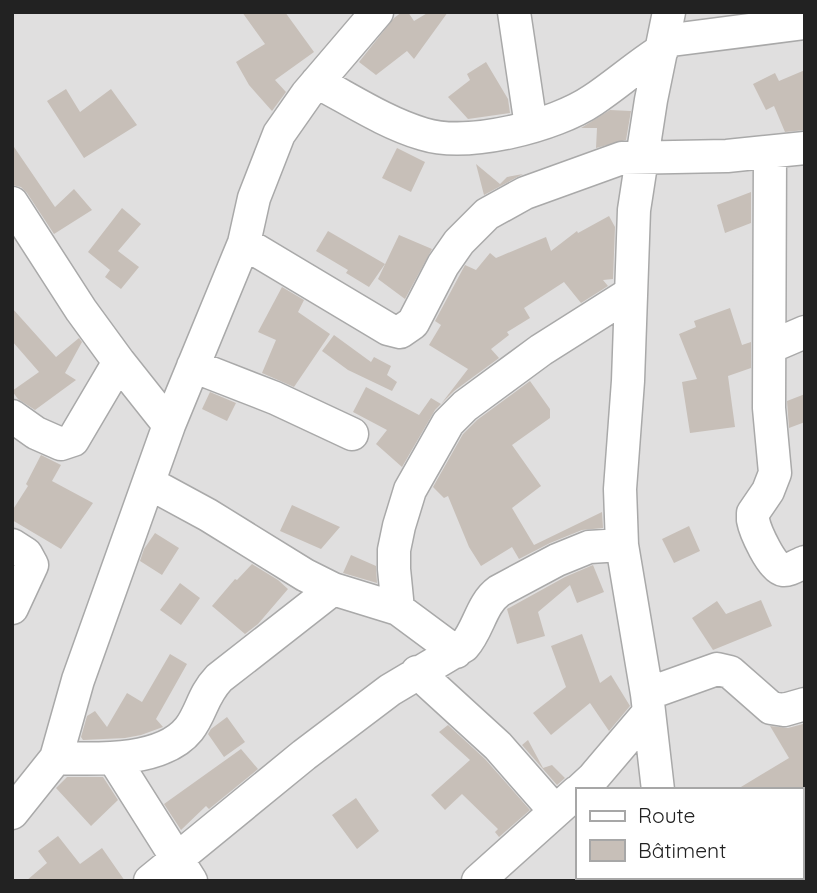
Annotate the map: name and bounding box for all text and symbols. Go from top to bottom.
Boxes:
legend [576,788,803,879]
text: Route [638,802,695,828]
text: Bâtiment [638,837,726,863]

